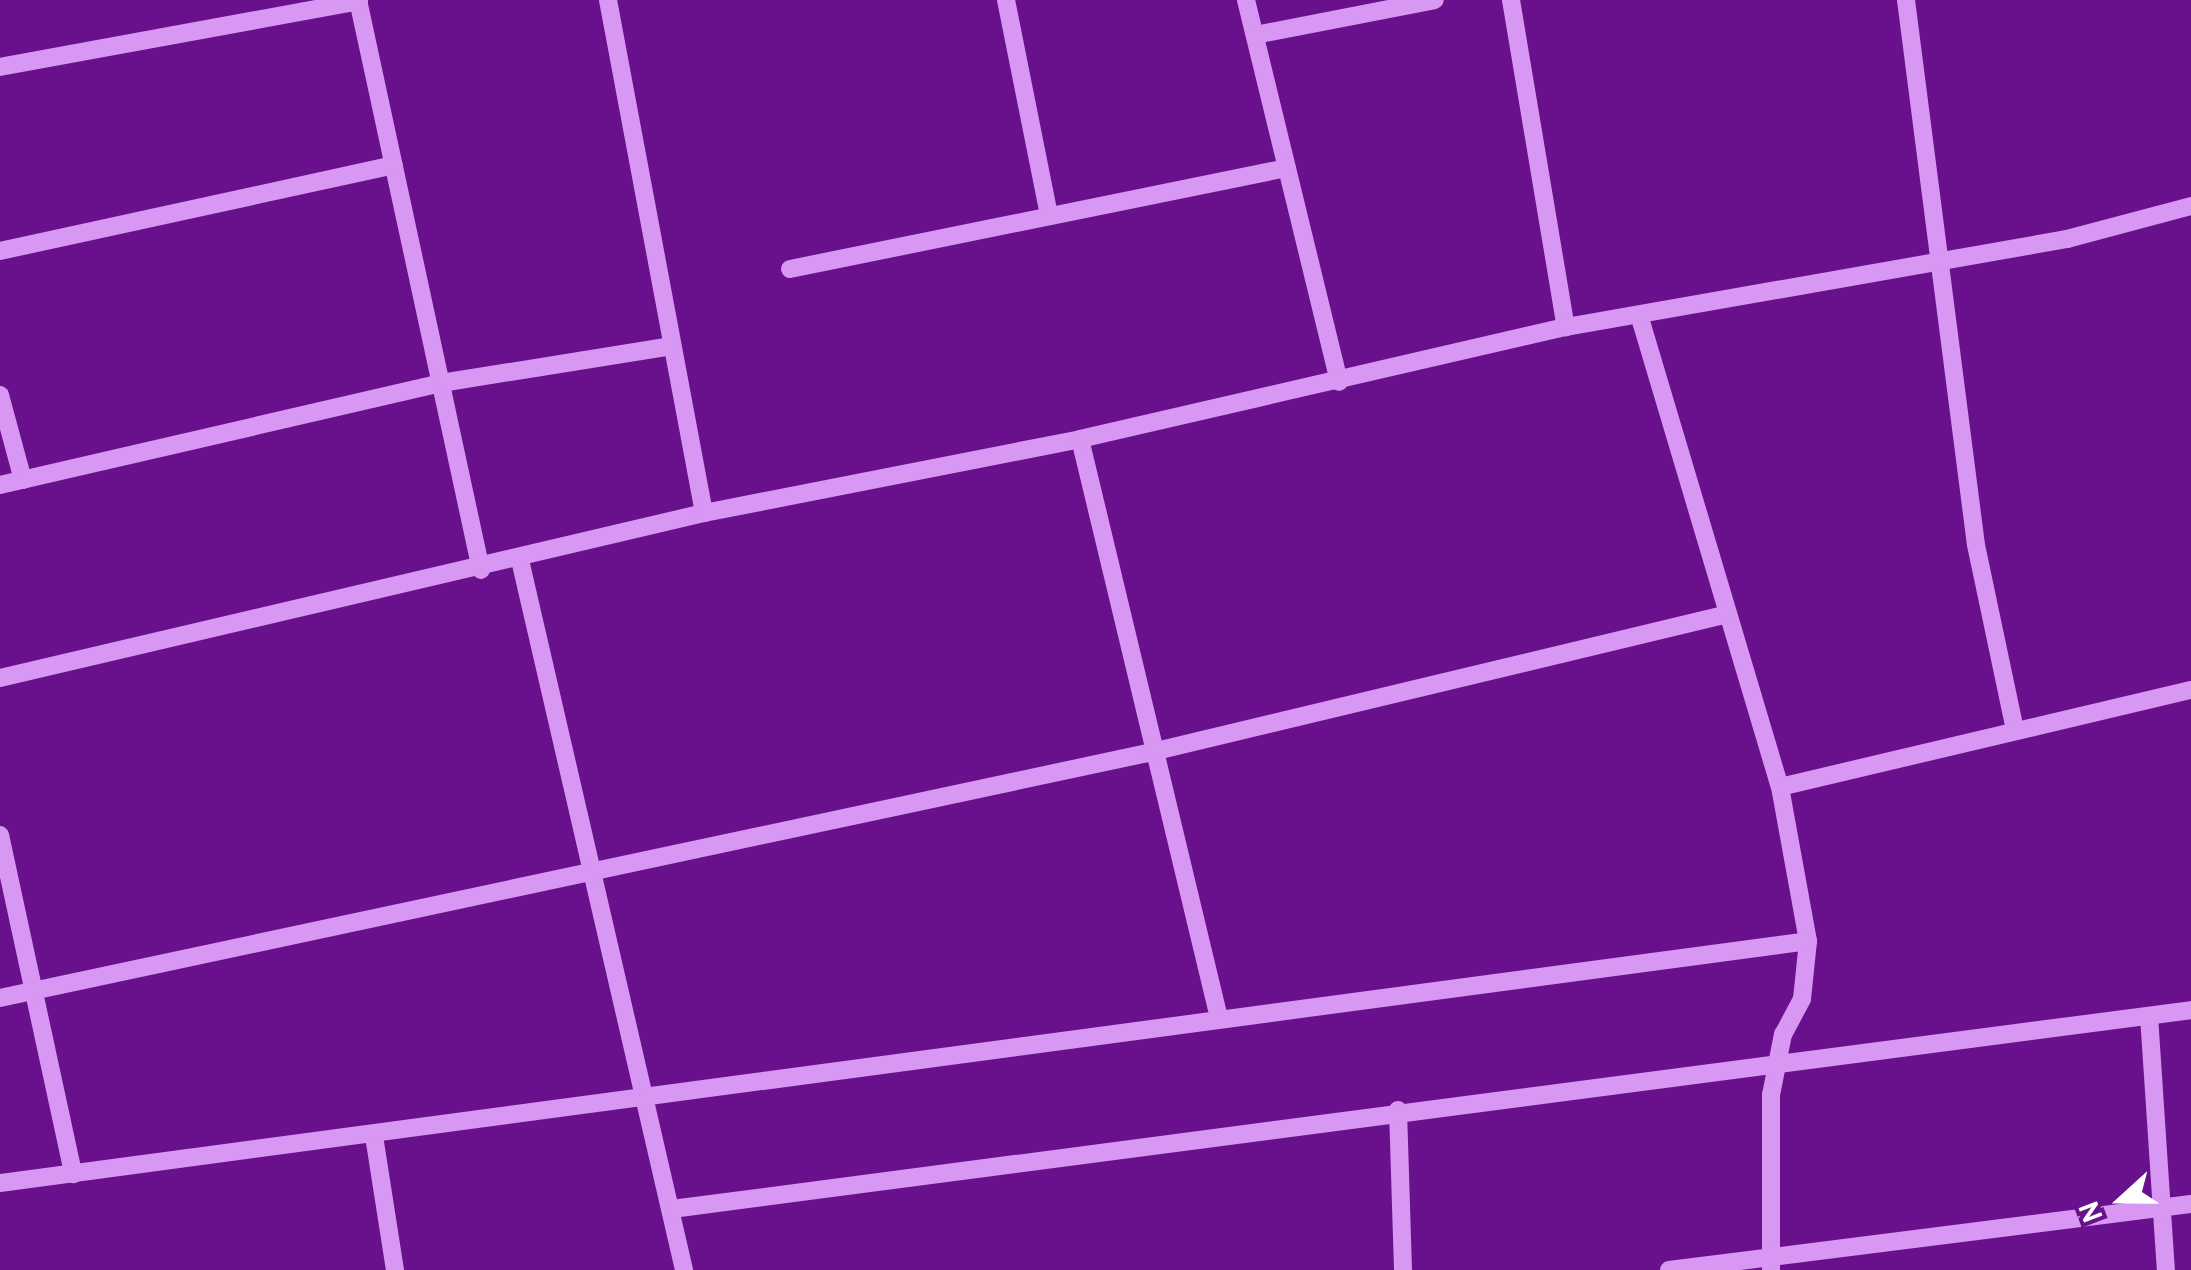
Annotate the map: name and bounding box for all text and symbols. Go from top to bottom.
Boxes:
north arrow [2071,1150,2171,1250]
text: N [2073,1195,2113,1227]

